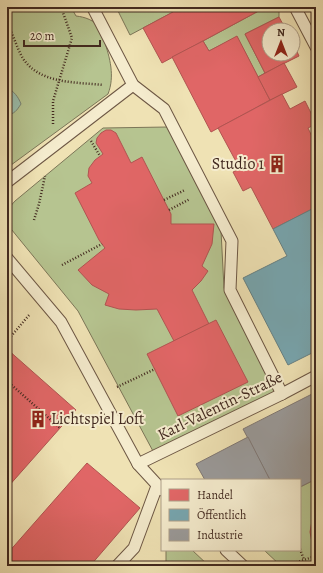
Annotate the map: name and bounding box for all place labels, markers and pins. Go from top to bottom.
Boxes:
place label: Studio 1 [212,153,265,175]
building icon: Studio 1 [267,154,287,174]
place label: Lichtspiel Loft [51,408,144,430]
building icon: Lichtspiel Loft [28,409,48,429]

